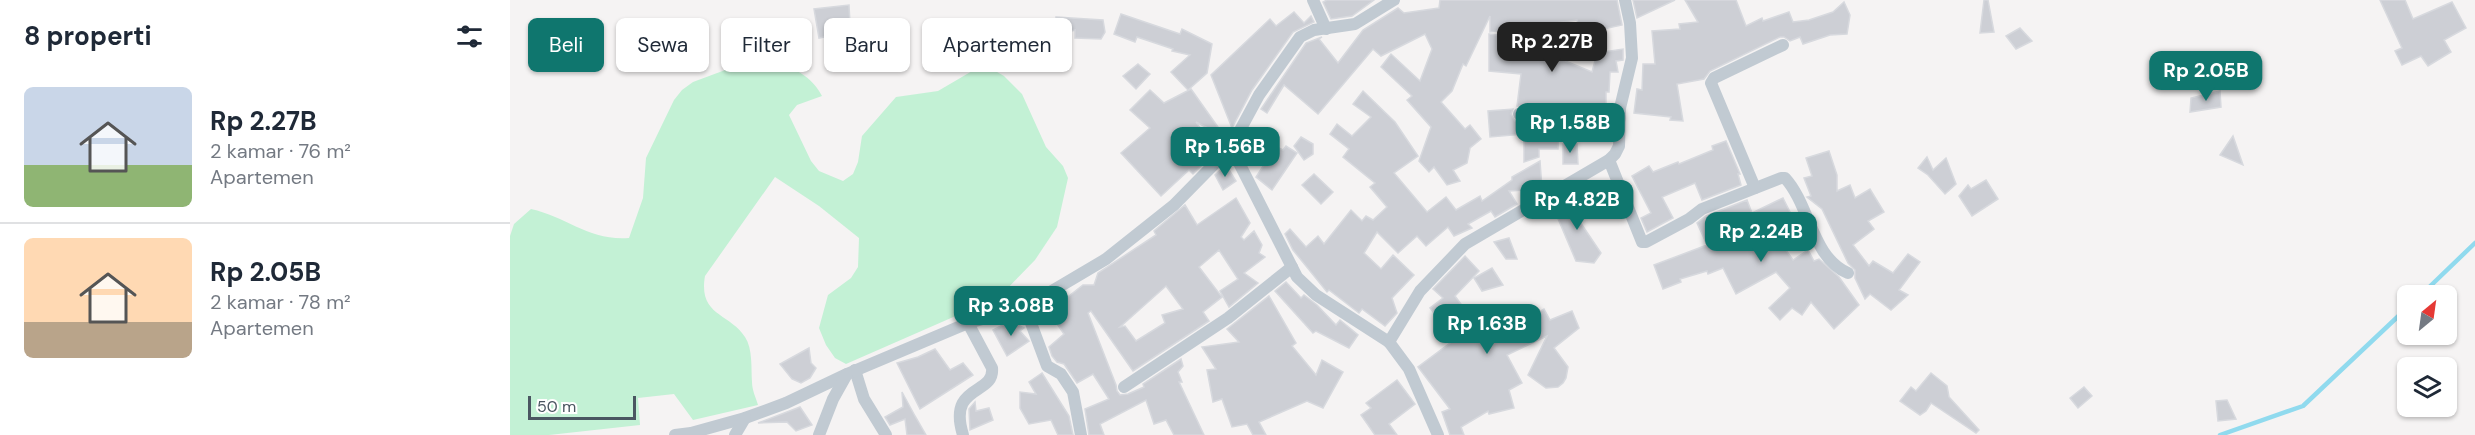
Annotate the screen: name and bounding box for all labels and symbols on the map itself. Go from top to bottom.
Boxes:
pin: Rp 2.27B [1490,22,1614,73]
pin: Rp 2.05B [2144,51,2268,102]
pin: Rp 1.58B [1508,103,1632,154]
pin: Rp 1.56B [1163,127,1287,178]
pin: Rp 4.82B [1515,180,1639,231]
pin: Rp 2.24B [1699,212,1823,263]
north arrow [2397,285,2457,345]
pin: Rp 3.08B [949,286,1073,337]
pin: Rp 1.63B [1425,304,1549,355]
scale bar [528,393,636,420]

